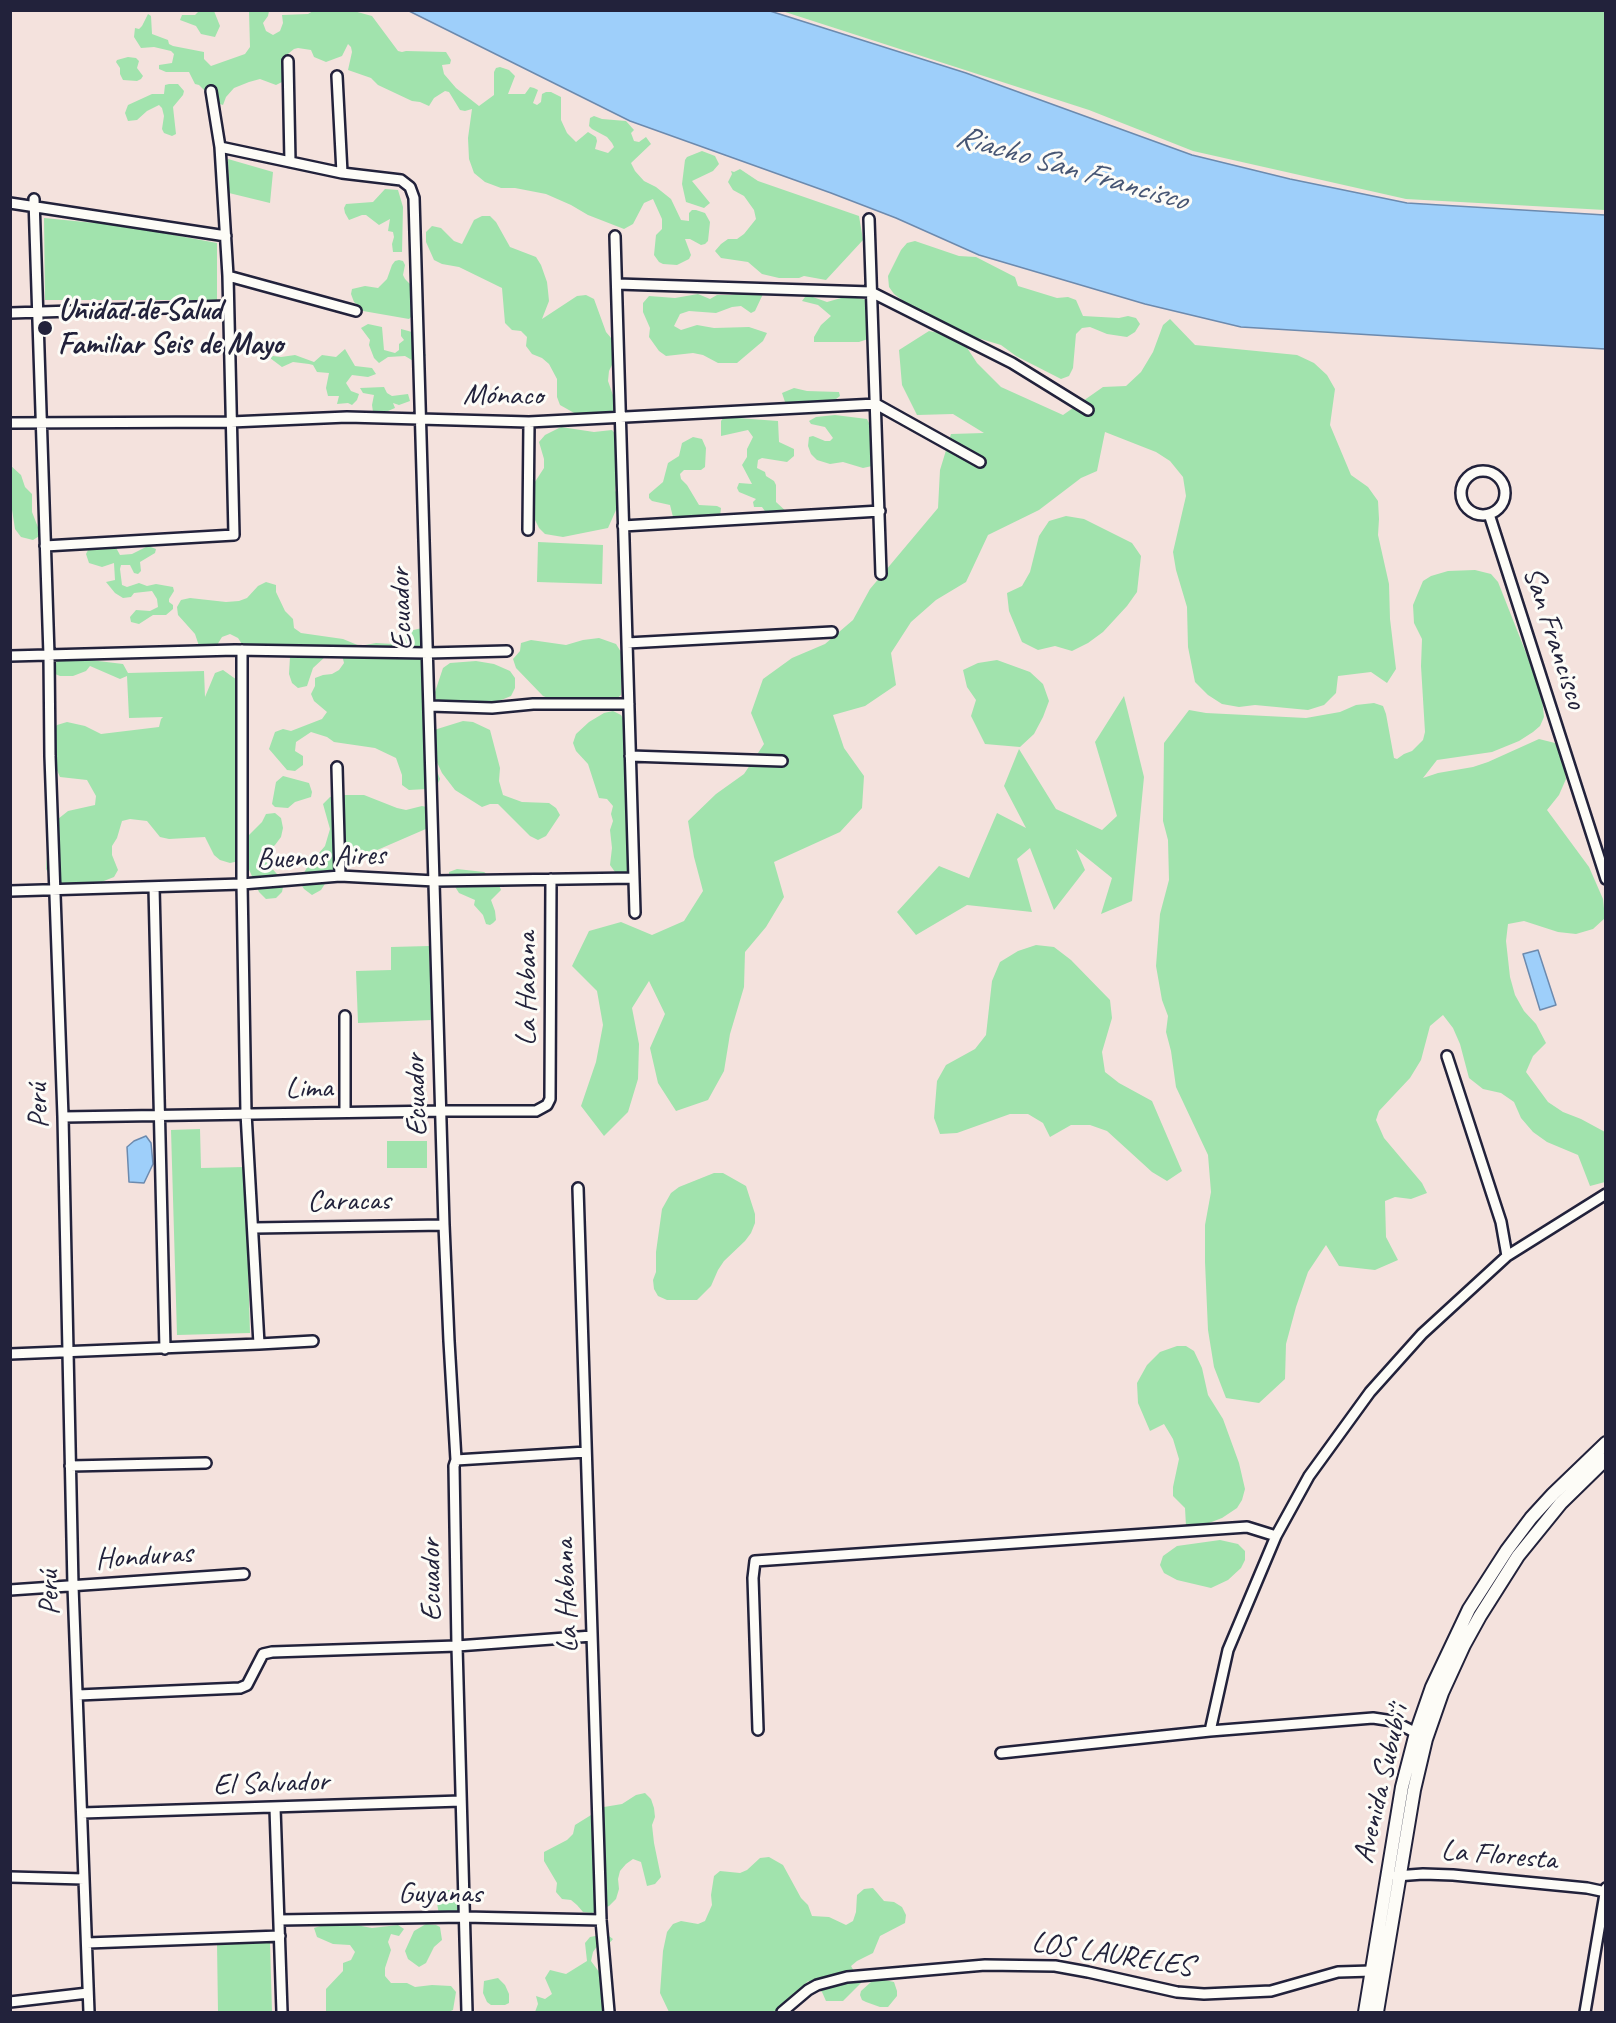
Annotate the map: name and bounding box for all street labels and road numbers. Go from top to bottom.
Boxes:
street label: Mónaco [463,377,543,415]
street label: San Francisco [1514,563,1594,713]
street label: Ecuador [383,567,421,651]
street label: Buenos Aires [256,838,386,878]
street label: La Habana [509,932,545,1046]
street label: Ecuador [398,1053,436,1137]
street label: Lima [285,1071,333,1107]
street label: Perú [20,1083,58,1129]
street label: Caracas [307,1183,391,1221]
street label: Honduras [94,1536,194,1578]
street label: Ecuador [413,1538,451,1622]
street label: La Habana [547,1538,587,1654]
street label: Perú [31,1570,69,1616]
street label: Avenida Sububi'i [1346,1701,1418,1867]
street label: El Salvador [213,1764,329,1804]
street label: La Floresta [1440,1833,1558,1879]
street label: Guyanas [398,1876,482,1912]
street label: LOS LAURELES [1029,1925,1195,1985]

